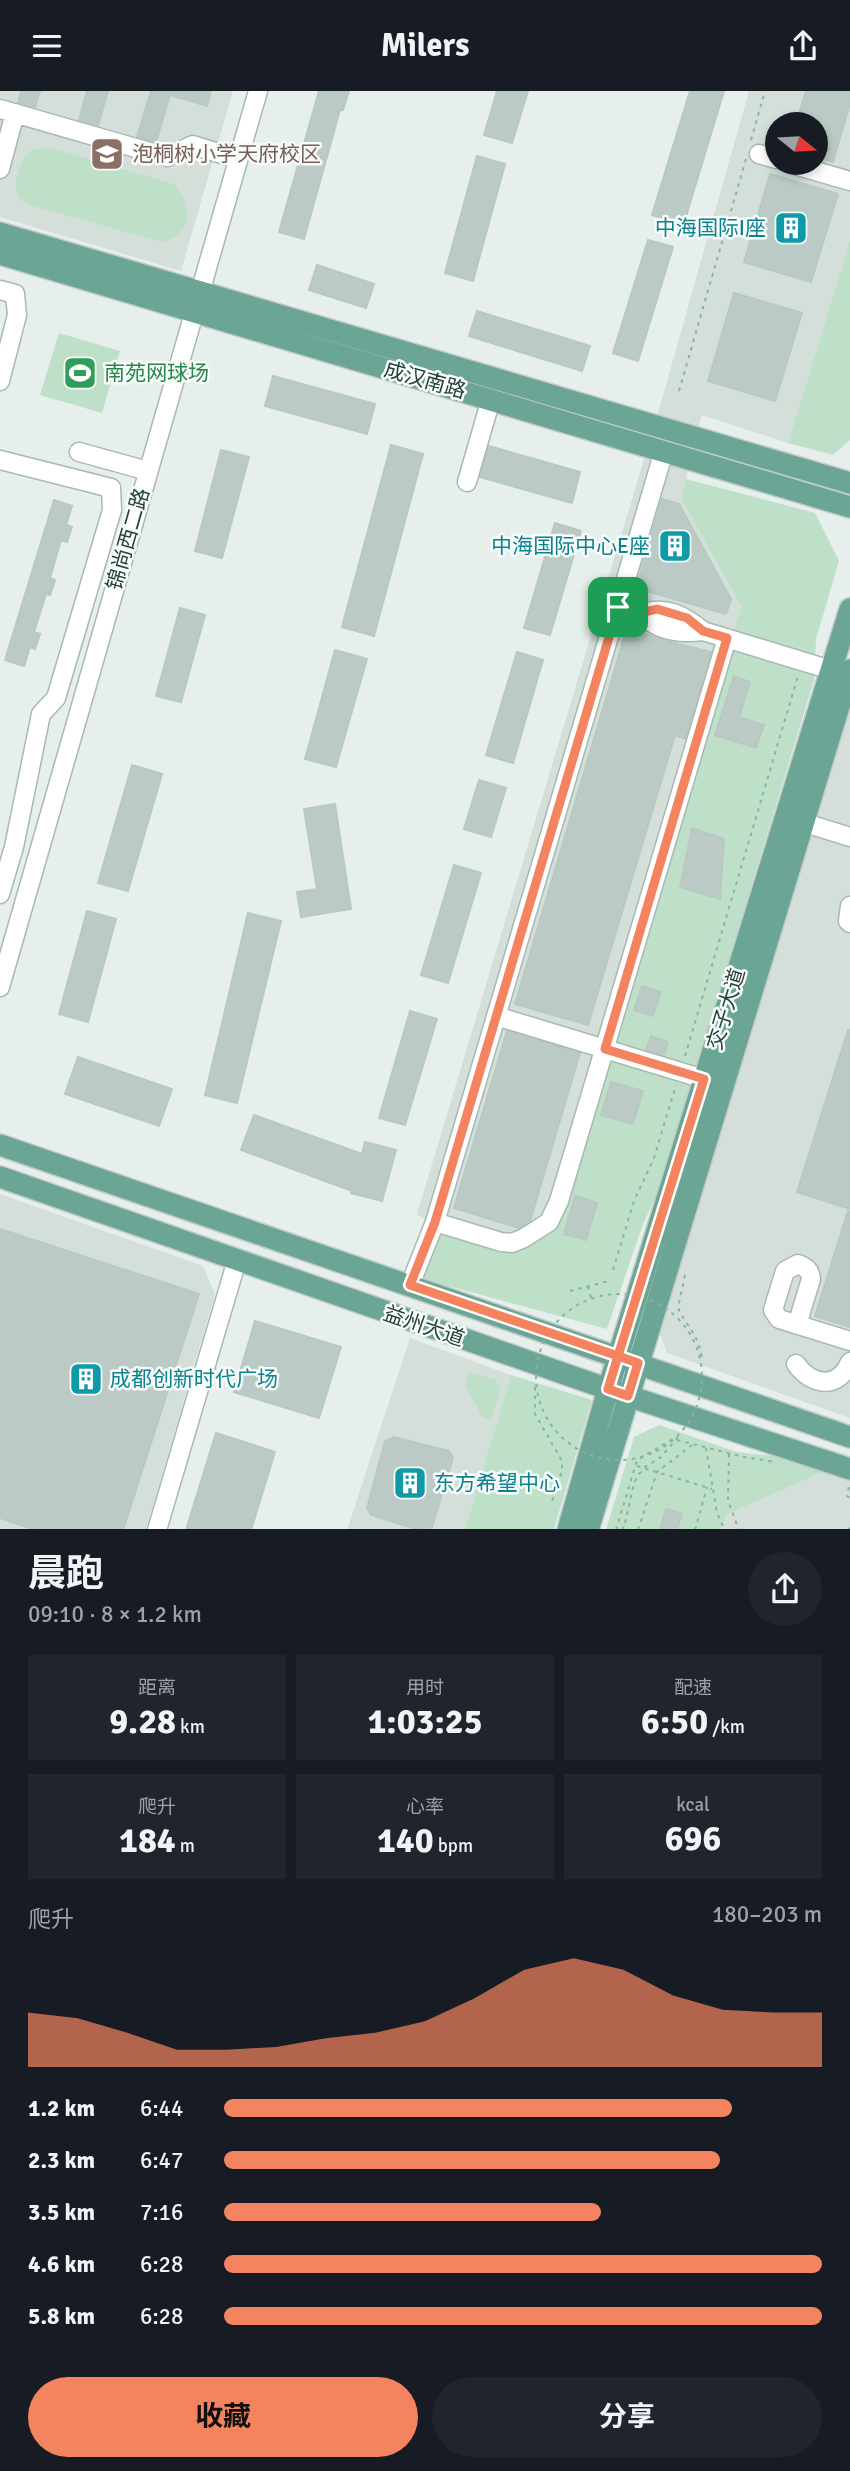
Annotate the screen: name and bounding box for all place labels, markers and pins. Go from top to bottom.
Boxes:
school or university icon: 泡桐树小学天府校区 [88,135,126,173]
place label: 泡桐树小学天府校区 [132,141,321,167]
building icon: 中海国际I座 [772,209,810,247]
place label: 中海国际I座 [655,215,766,241]
sports icon: 南苑网球场 [61,354,99,392]
place label: 南苑网球场 [104,360,209,386]
building icon: 中海国际中心E座 [656,527,694,565]
place label: 中海国际中心E座 [491,533,650,559]
pin [588,577,648,637]
building icon: 成都创新时代广场 [67,1360,105,1398]
place label: 成都创新时代广场 [110,1366,278,1392]
building icon: 东方希望中心 [391,1464,429,1502]
place label: 东方希望中心 [434,1470,560,1496]

